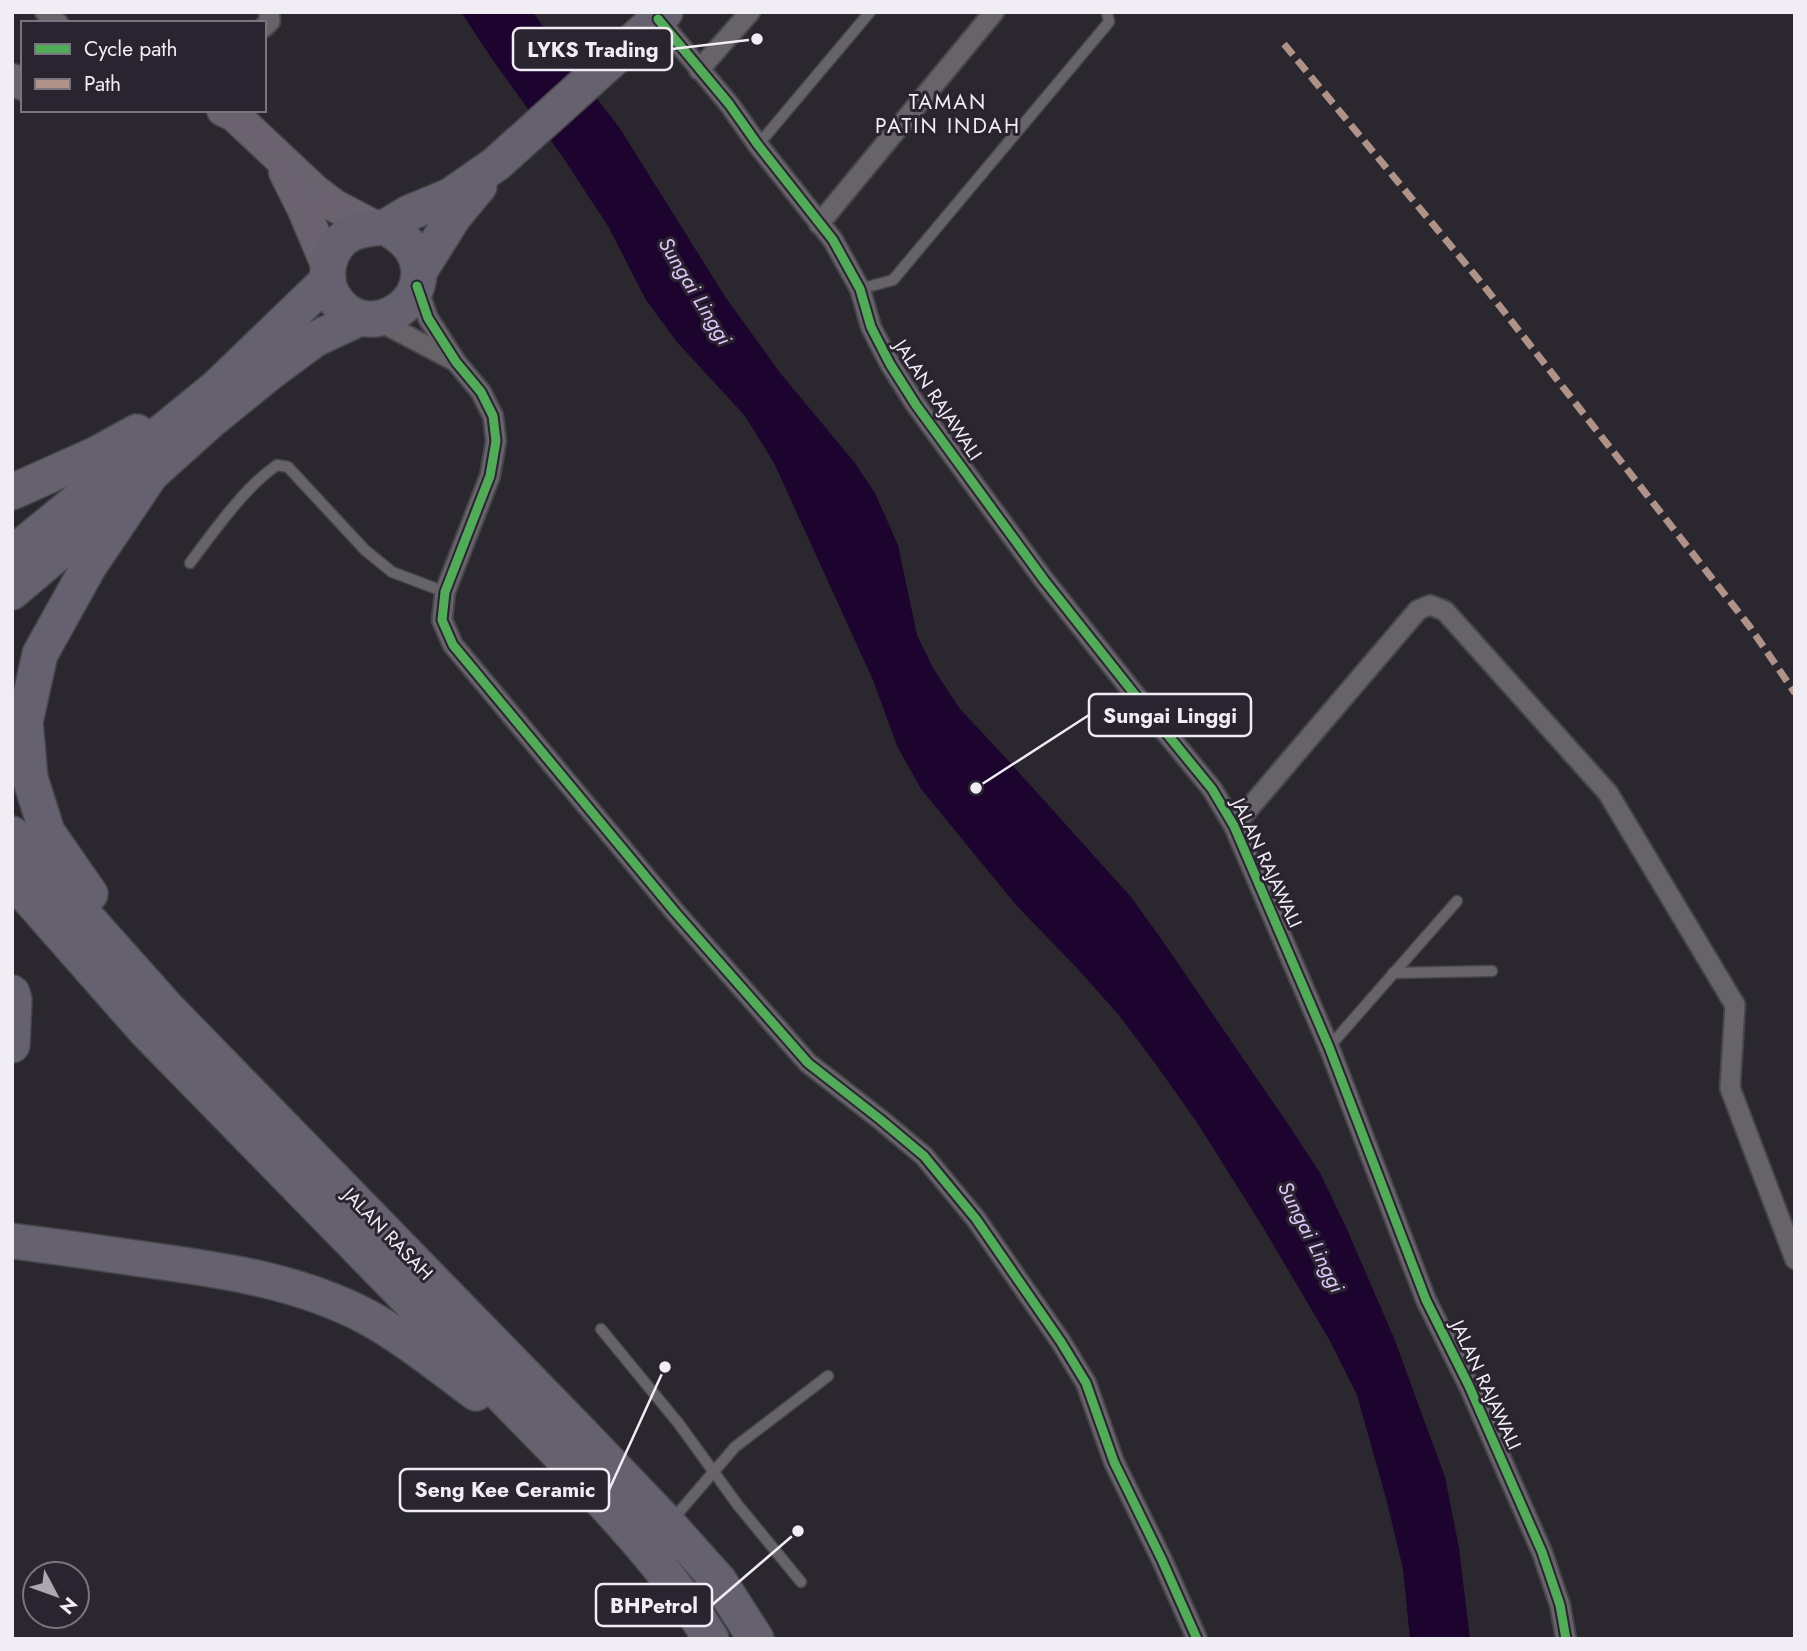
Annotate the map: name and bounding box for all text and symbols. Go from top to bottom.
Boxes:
legend [21,21,266,112]
callout: LYKS Trading [513,28,672,70]
text: Cycle path [84,34,177,64]
text: LYKS Trading [527,35,659,65]
text: Path [84,69,121,99]
district label: TAMAN PATIN INDAH [875,87,1021,141]
water label: Sungai Linggi [651,231,739,351]
street label: JALAN RAJAWALI [886,332,988,466]
callout: Sungai Linggi [1089,694,1251,736]
text: Sungai Linggi [1103,701,1237,731]
street label: JALAN RAJAWALI [1224,791,1309,932]
water label: Sungai Linggi [1270,1176,1352,1298]
street label: JALAN RASAH [335,1180,439,1286]
street label: JALAN RAJAWALI [1443,1313,1528,1454]
callout: Seng Kee Ceramic [400,1469,609,1511]
text: Seng Kee Ceramic [415,1475,595,1505]
north arrow [21,1560,91,1630]
callout: BHPetrol [596,1584,712,1626]
text: N [53,1591,84,1620]
text: BHPetrol [610,1591,698,1621]

